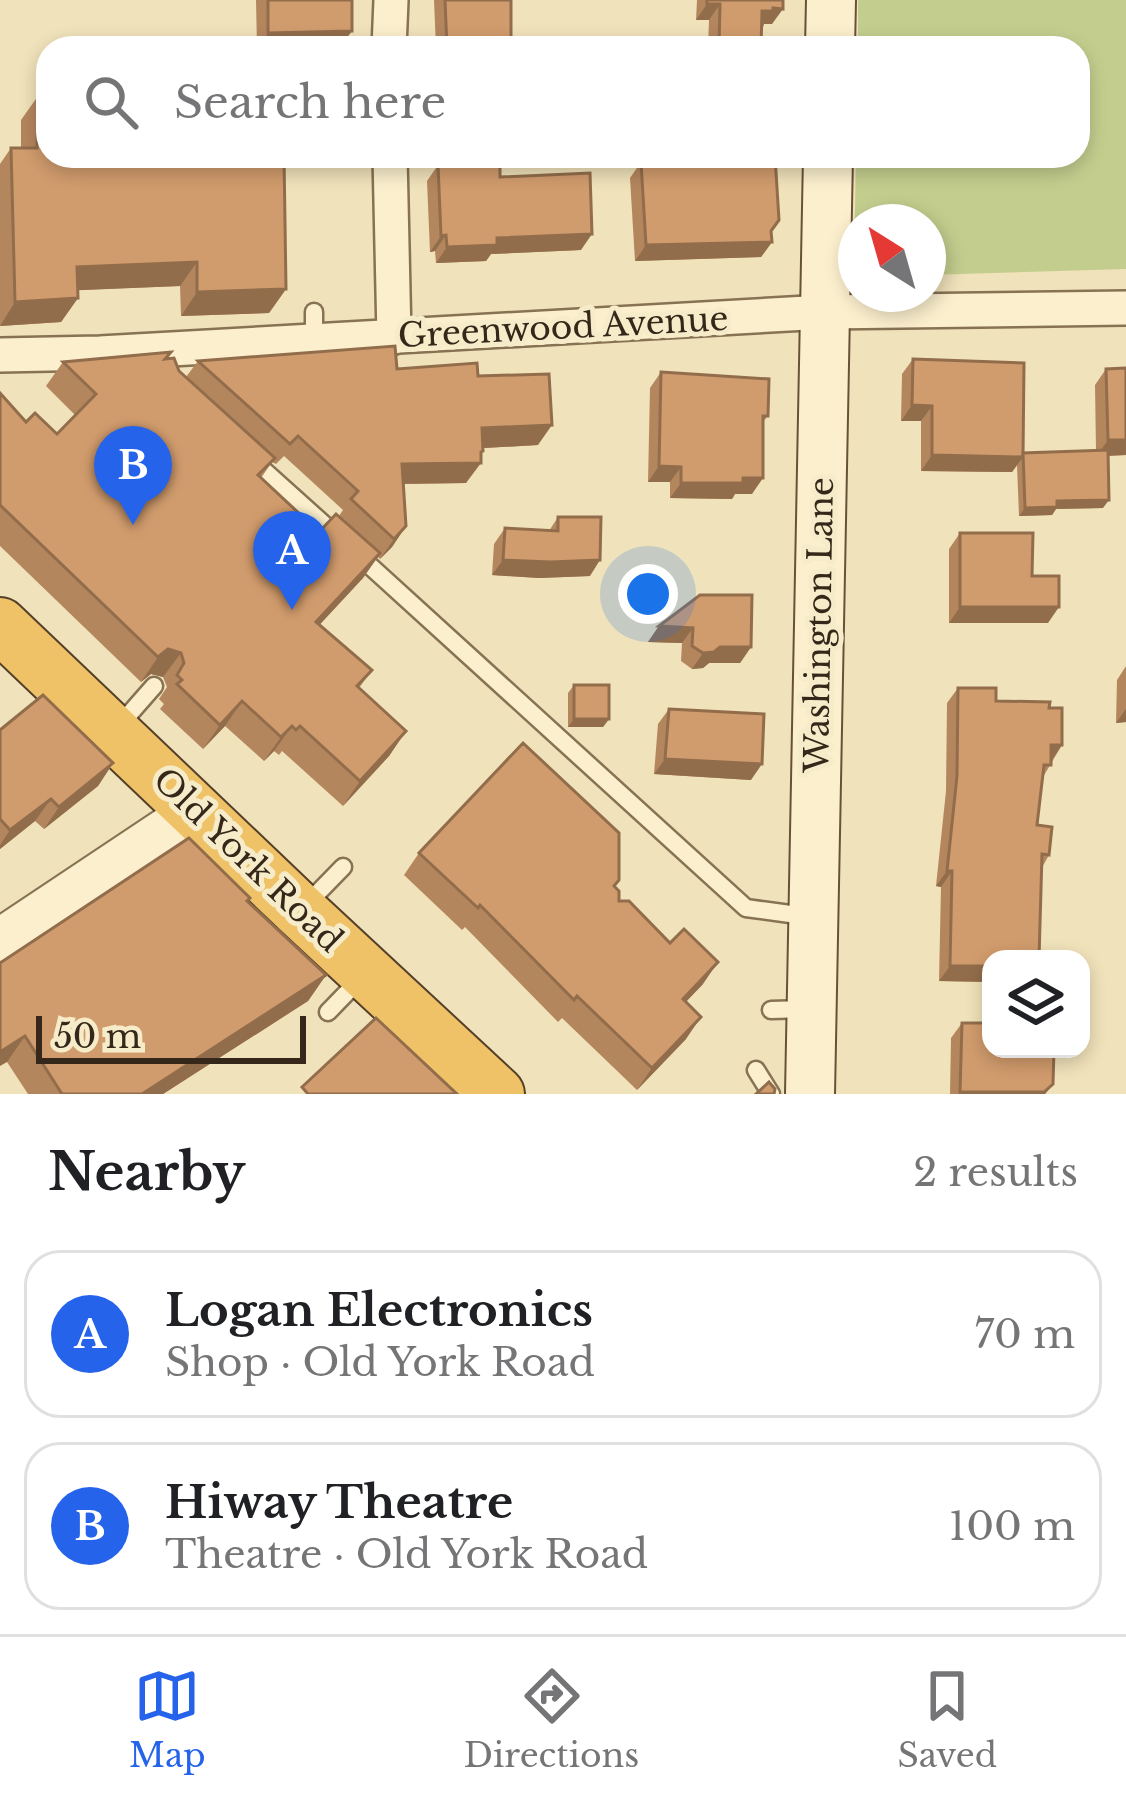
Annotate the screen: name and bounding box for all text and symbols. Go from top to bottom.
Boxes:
search box [36,36,1090,168]
icon: search [78,69,144,135]
text: Search here [174,74,446,130]
north arrow [838,204,946,312]
street label: Greenwood Avenue [397,298,729,356]
pin: B [94,426,172,525]
street label: Washington Lane [796,477,842,774]
pin: A [253,511,331,610]
your location [618,564,678,624]
street label: Old York Road [145,759,351,961]
map controls [982,950,1090,1058]
button: layers [982,950,1090,1058]
scale bar [36,1010,306,1063]
text: 50 m [54,1016,141,1057]
text: Nearby [48,1141,245,1204]
text: 2 results [913,1148,1078,1197]
text: Logan Electronics [165,1282,593,1338]
text: A [74,1310,106,1359]
text: 70 m [975,1310,1075,1359]
text: Shop · Old York Road [165,1338,595,1387]
text: Hiway Theatre [165,1474,513,1530]
text: B [74,1502,106,1551]
text: 100 m [949,1502,1075,1551]
text: Theatre · Old York Road [165,1530,648,1579]
tab: Map [129,1663,206,1776]
tab: Directions [464,1663,639,1776]
tab: Saved [897,1663,997,1776]

